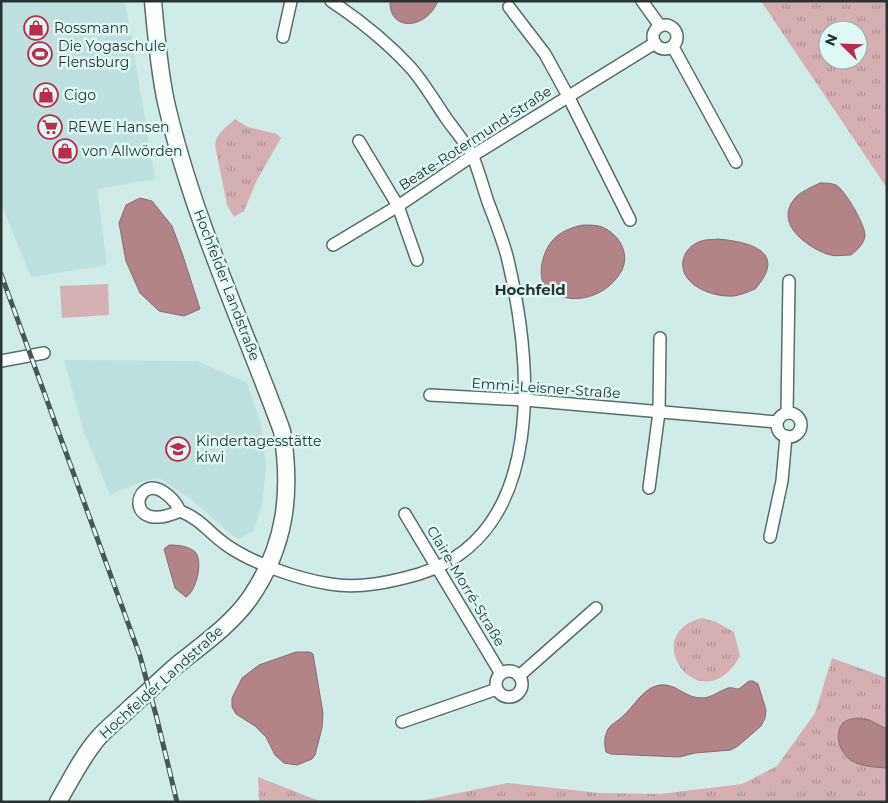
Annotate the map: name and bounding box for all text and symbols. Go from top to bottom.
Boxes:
shop icon: Rossmann [23,15,49,41]
place label: Rossmann [54,19,129,37]
north arrow [818,20,868,70]
text: N [821,31,842,49]
place label: Die Yogaschule Flensburg [58,37,166,71]
sports icon: Die Yogaschule Flensburg [27,41,53,67]
shop icon: Cigo [33,82,59,108]
street label: Beate-Rotermund-Straße [395,82,555,194]
place label: Cigo [64,86,96,104]
supermarket icon: REWE Hansen [37,114,63,140]
place label: REWE Hansen [68,118,170,136]
shop icon: von Allwörden [52,138,78,164]
place label: von Allwörden [82,142,183,160]
street label: Hochfelder Landstraße [190,207,264,363]
district label: Hochfeld [494,280,566,299]
street label: Emmi-Leisner-Straße [471,374,621,402]
place label: Kindertagesstätte kiwi [196,432,321,466]
school or university icon: Kindertagesstätte kiwi [165,436,191,462]
street label: Claire-Morré-Straße [423,523,509,649]
street label: Hochfelder Landstraße [95,622,227,742]

